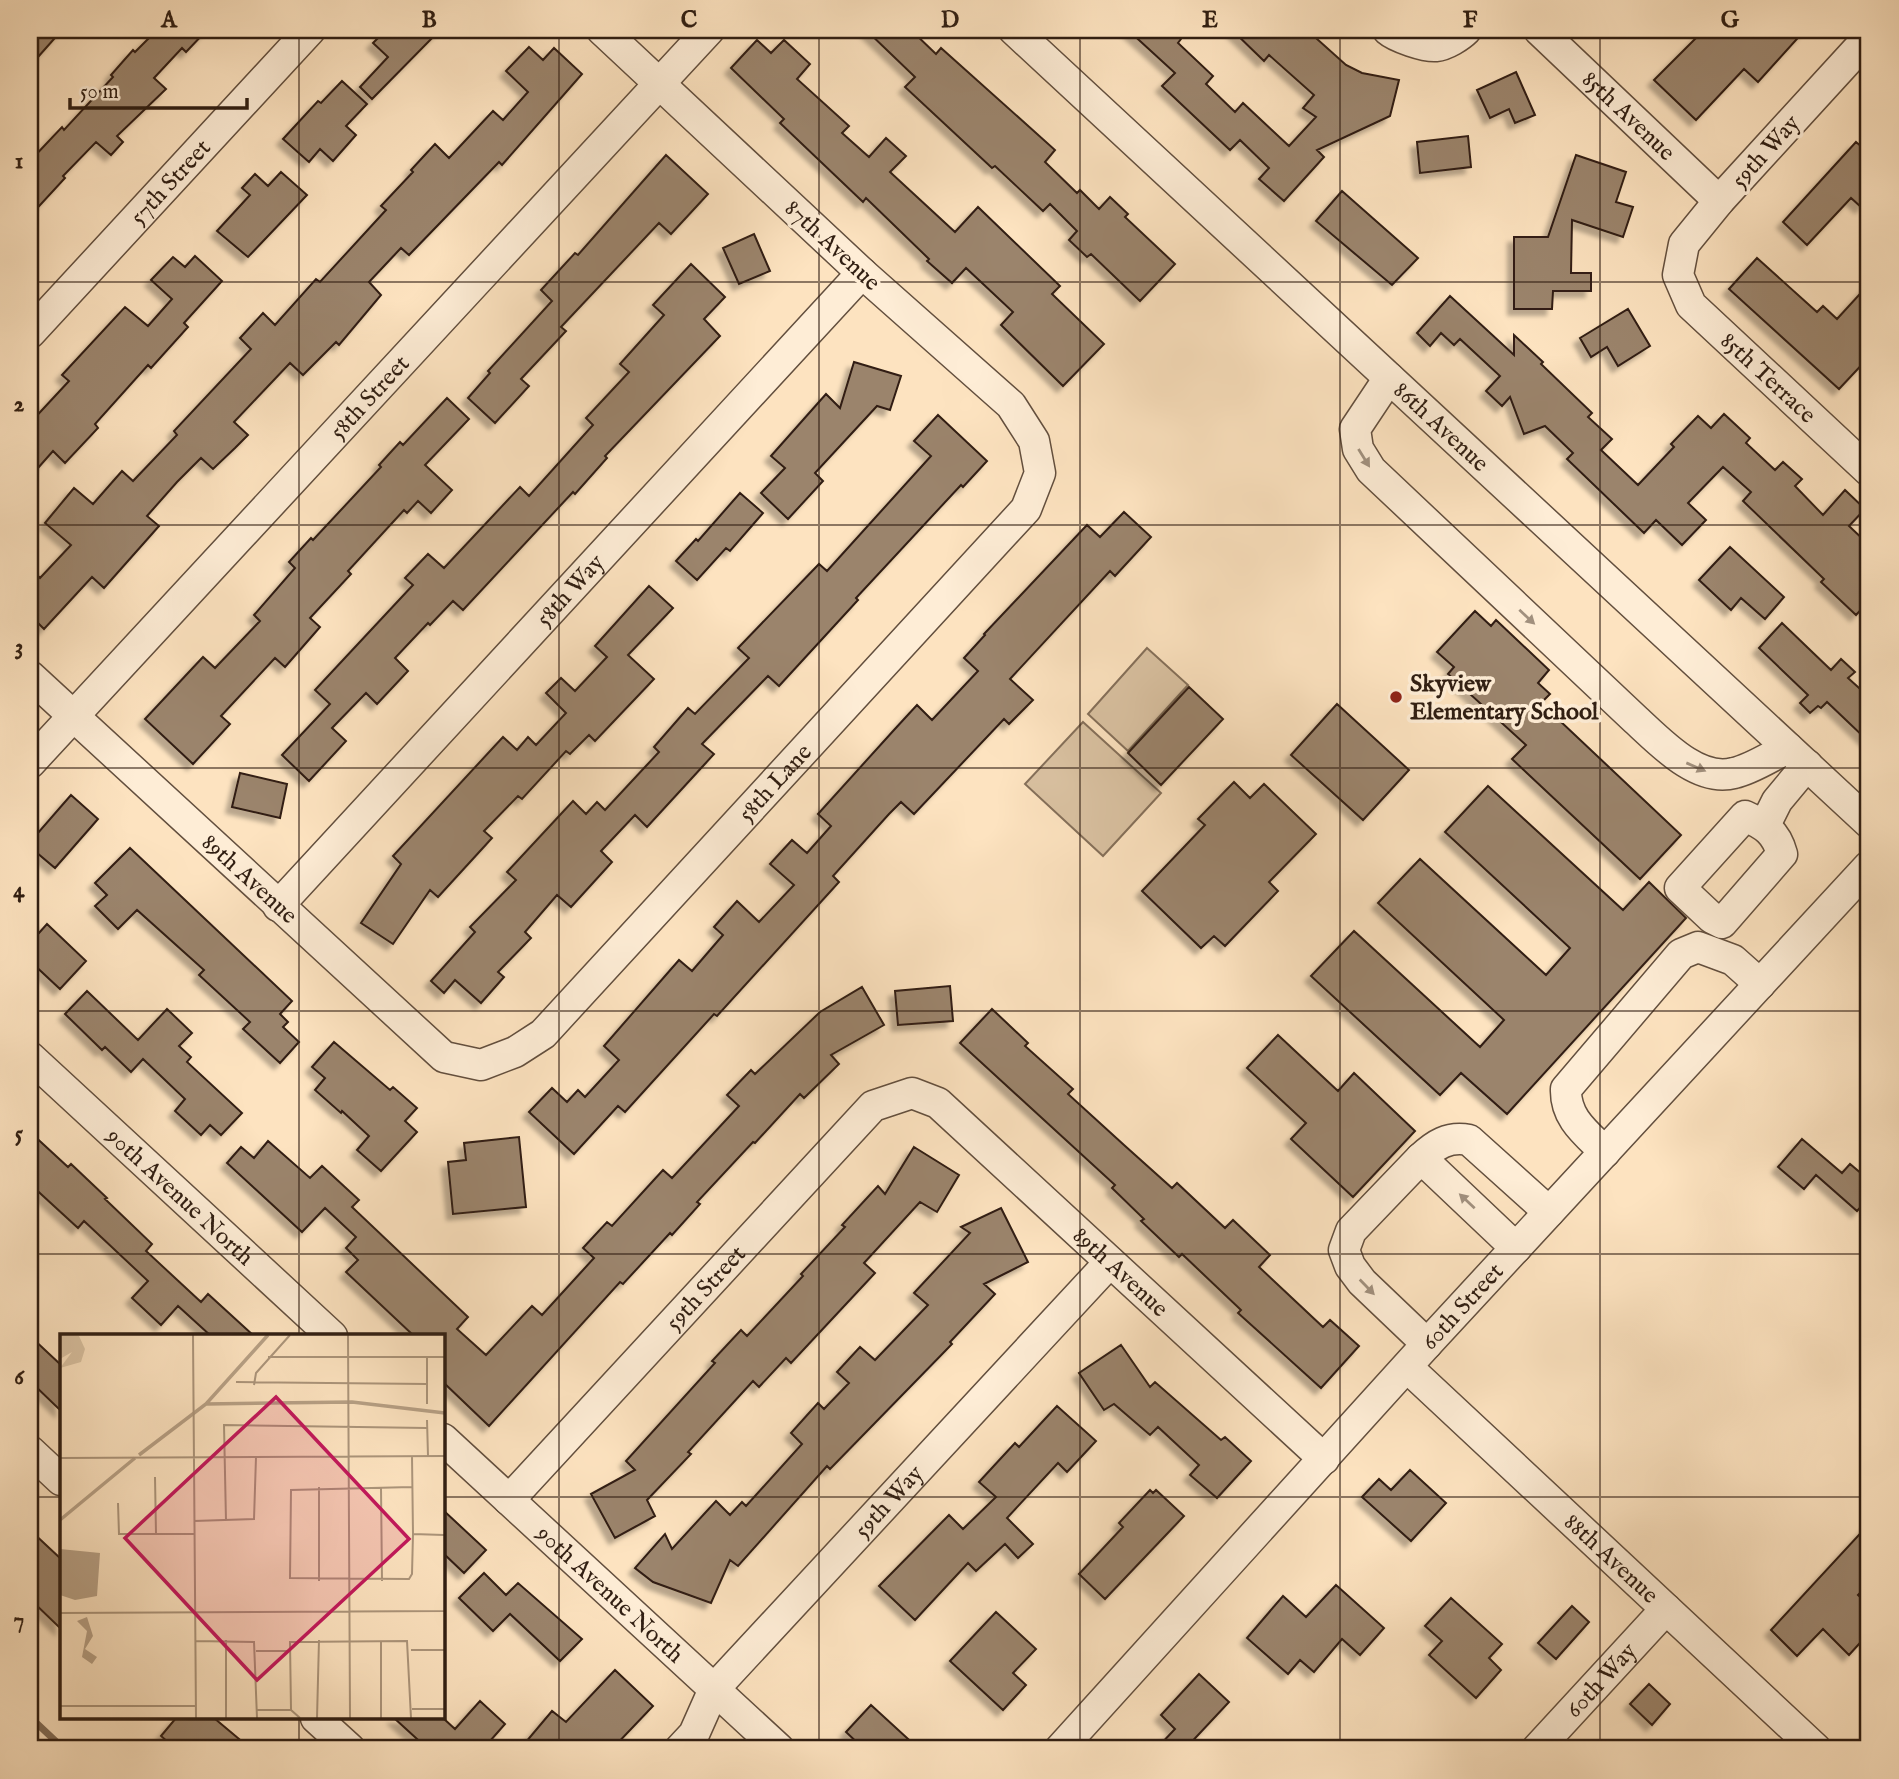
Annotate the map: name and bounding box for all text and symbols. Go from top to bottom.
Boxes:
text: A [160,6,178,35]
text: B [421,6,437,35]
text: C [681,6,698,35]
text: D [941,6,959,35]
text: E [1202,6,1218,35]
text: F [1463,6,1478,35]
text: G [1721,6,1740,35]
street label: 85th Avenue [1575,65,1681,168]
scale bar [70,66,247,110]
text: 50 m [80,79,119,106]
street label: 59th Way [1725,109,1807,195]
street label: 57th Street [124,133,218,232]
text: 1 [15,147,23,176]
street label: 87th Avenue [777,194,887,298]
street label: 85th Terrace [1713,326,1822,431]
street label: 58th Street [323,349,417,447]
street label: 86th Avenue [1386,376,1495,479]
text: 2 [14,390,25,419]
one-way arrow [1358,449,1370,468]
street label: 58th Way [530,548,612,634]
one-way arrow [1518,608,1535,624]
text: 3 [15,633,23,662]
place label: Skyview Elementary School [1410,669,1599,728]
marker: Skyview Elementary School [1388,689,1404,705]
street label: 58th Lane [732,738,819,829]
one-way arrow [1686,762,1707,773]
street label: 89th Avenue [195,828,303,931]
text: 4 [13,876,25,905]
text: 5 [15,1120,24,1149]
street label: 90th Avenue North [99,1121,260,1273]
one-way arrow [1458,1193,1475,1210]
street label: 89th Avenue [1065,1221,1174,1325]
street label: 59th Street [659,1240,753,1338]
street label: 60th Street [1415,1257,1511,1357]
one-way arrow [1358,1278,1375,1295]
inset map [60,1334,444,1720]
text: 6 [14,1363,25,1392]
street label: 59th Way [848,1459,931,1545]
street label: 88th Avenue [1557,1507,1664,1611]
street label: 90th Avenue North [528,1518,690,1671]
text: 7 [14,1606,24,1635]
street label: 60th Way [1559,1637,1644,1725]

